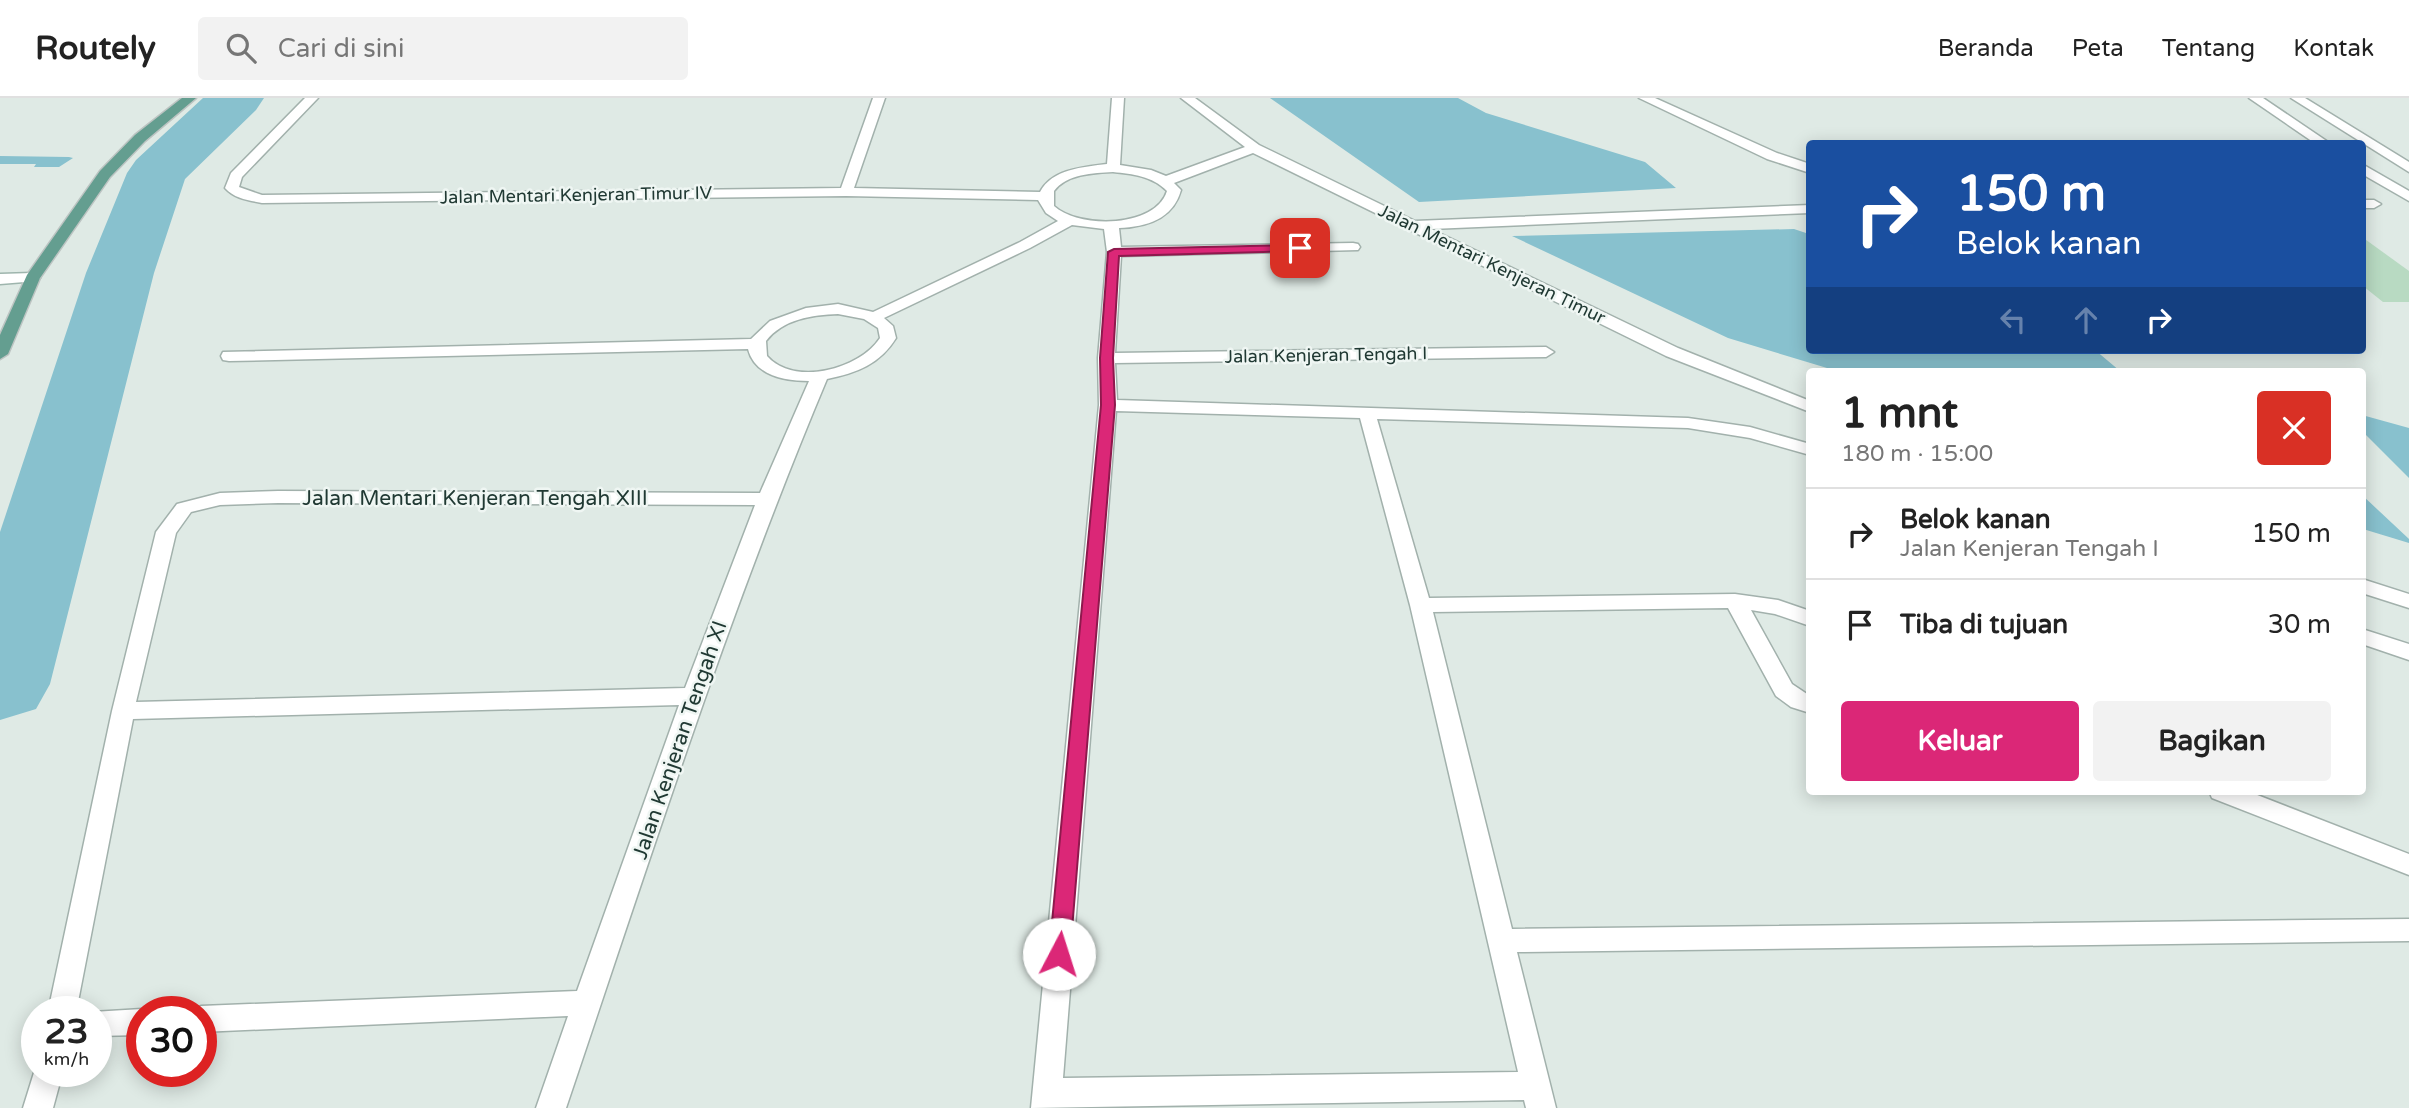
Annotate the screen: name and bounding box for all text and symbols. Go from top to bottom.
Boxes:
search box [198,17,688,80]
text: Routely [35,29,156,68]
icon: search [222,29,260,67]
text: Cari di sini [278,33,404,64]
text: Beranda [1938,34,2034,63]
text: Peta [2072,34,2124,63]
text: Tentang [2162,34,2255,63]
text: Kontak [2293,34,2374,63]
text: 150 m [1956,165,2106,224]
icon: right [1841,168,1932,259]
street label: Jalan Mentari Kenjeran Timur IV [440,182,713,208]
street label: Jalan Mentari Kenjeran Timur [1375,199,1609,329]
pin [1270,218,1330,278]
text: Belok kanan [1956,225,2141,263]
icon: arrive [1281,229,1319,267]
icon: left [1994,301,2032,339]
icon: ahead [2067,301,2105,339]
icon: right [2140,301,2178,339]
street label: Jalan Kenjeran Tengah I [1225,342,1427,368]
text: 1 mnt [1841,388,1958,439]
button: close [2257,391,2331,465]
text: 180 m · 15:00 [1841,440,1993,468]
street label: Jalan Mentari Kenjeran Tengah XIII [302,486,648,511]
text: Belok kanan [1900,504,2051,535]
icon: right [1841,515,1879,553]
text: 150 m [2251,518,2331,549]
text: Jalan Kenjeran Tengah I [1900,535,2159,563]
icon: arrive [1841,606,1879,644]
text: Tiba di tujuan [1900,609,2068,640]
text: 30 m [2268,609,2331,640]
street label: Jalan Kenjeran Tengah XI [627,618,733,862]
button: Keluar [1841,701,2079,781]
button: Bagikan [2093,701,2331,781]
position arrow [1022,917,1096,991]
speed limit sign: 30 [126,996,217,1087]
text: 23 [45,1011,88,1053]
text: km/h [44,1048,89,1070]

